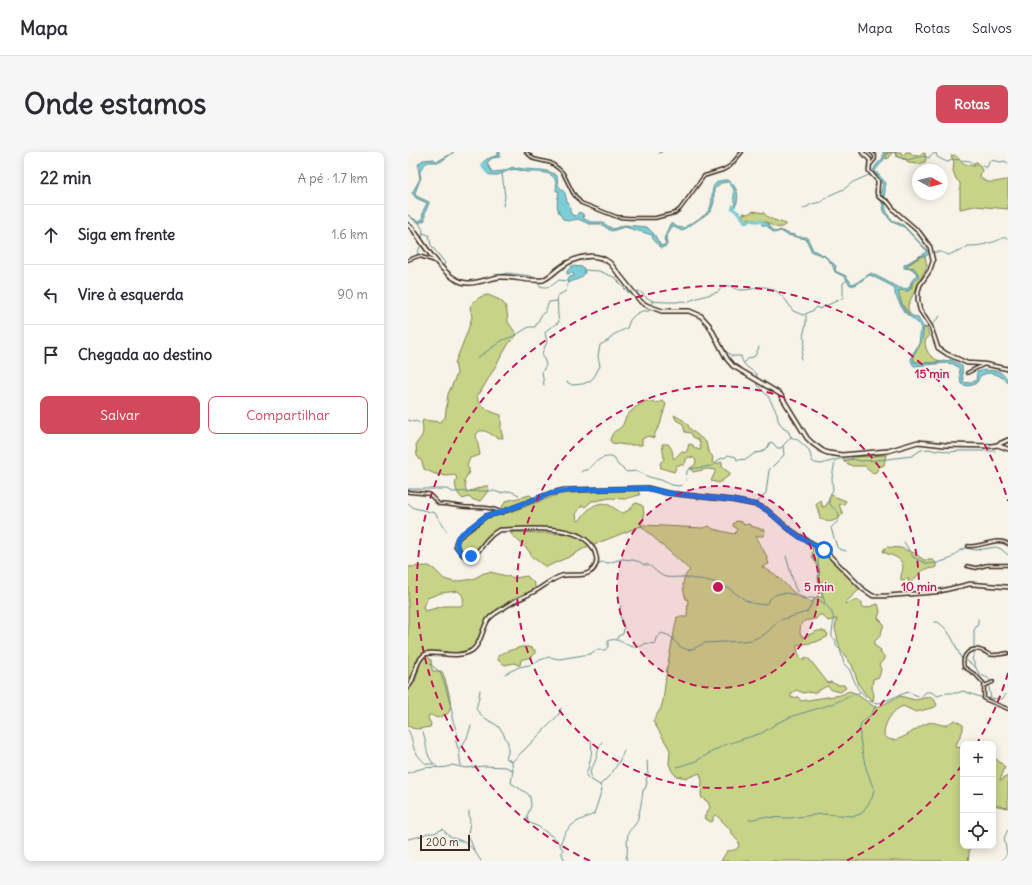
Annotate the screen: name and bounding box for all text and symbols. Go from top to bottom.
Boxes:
text: Mapa [20,16,68,40]
text: Mapa [857,19,892,37]
text: Rotas [914,19,950,37]
text: Salvos [972,19,1012,37]
button: Rotas [936,85,1008,123]
text: Onde estamos [24,86,206,122]
north arrow [912,164,948,200]
text: 22 min [40,167,91,189]
text: A pé · 1.7 km [298,170,368,187]
icon: ahead [40,224,62,246]
text: Siga em frente [78,225,175,244]
text: 1.6 km [332,226,368,243]
icon: left [40,284,62,306]
text: Vire à esquerda [78,285,184,304]
text: 90 m [337,286,368,303]
icon: arrive [40,344,62,366]
text: Chegada ao destino [78,345,212,364]
text: 15 min [915,366,949,381]
button: Salvar [40,396,200,434]
button: Compartilhar [208,396,368,434]
route start [815,541,833,559]
route end [462,547,480,565]
text: 5 min [804,579,834,594]
text: 10 min [901,579,937,594]
centre of rings [711,580,725,594]
map controls [960,741,996,849]
button: + [960,741,996,777]
button: − [960,777,996,813]
button: locate [960,813,996,849]
scale bar [420,833,470,852]
text: 200 m [426,835,459,849]

